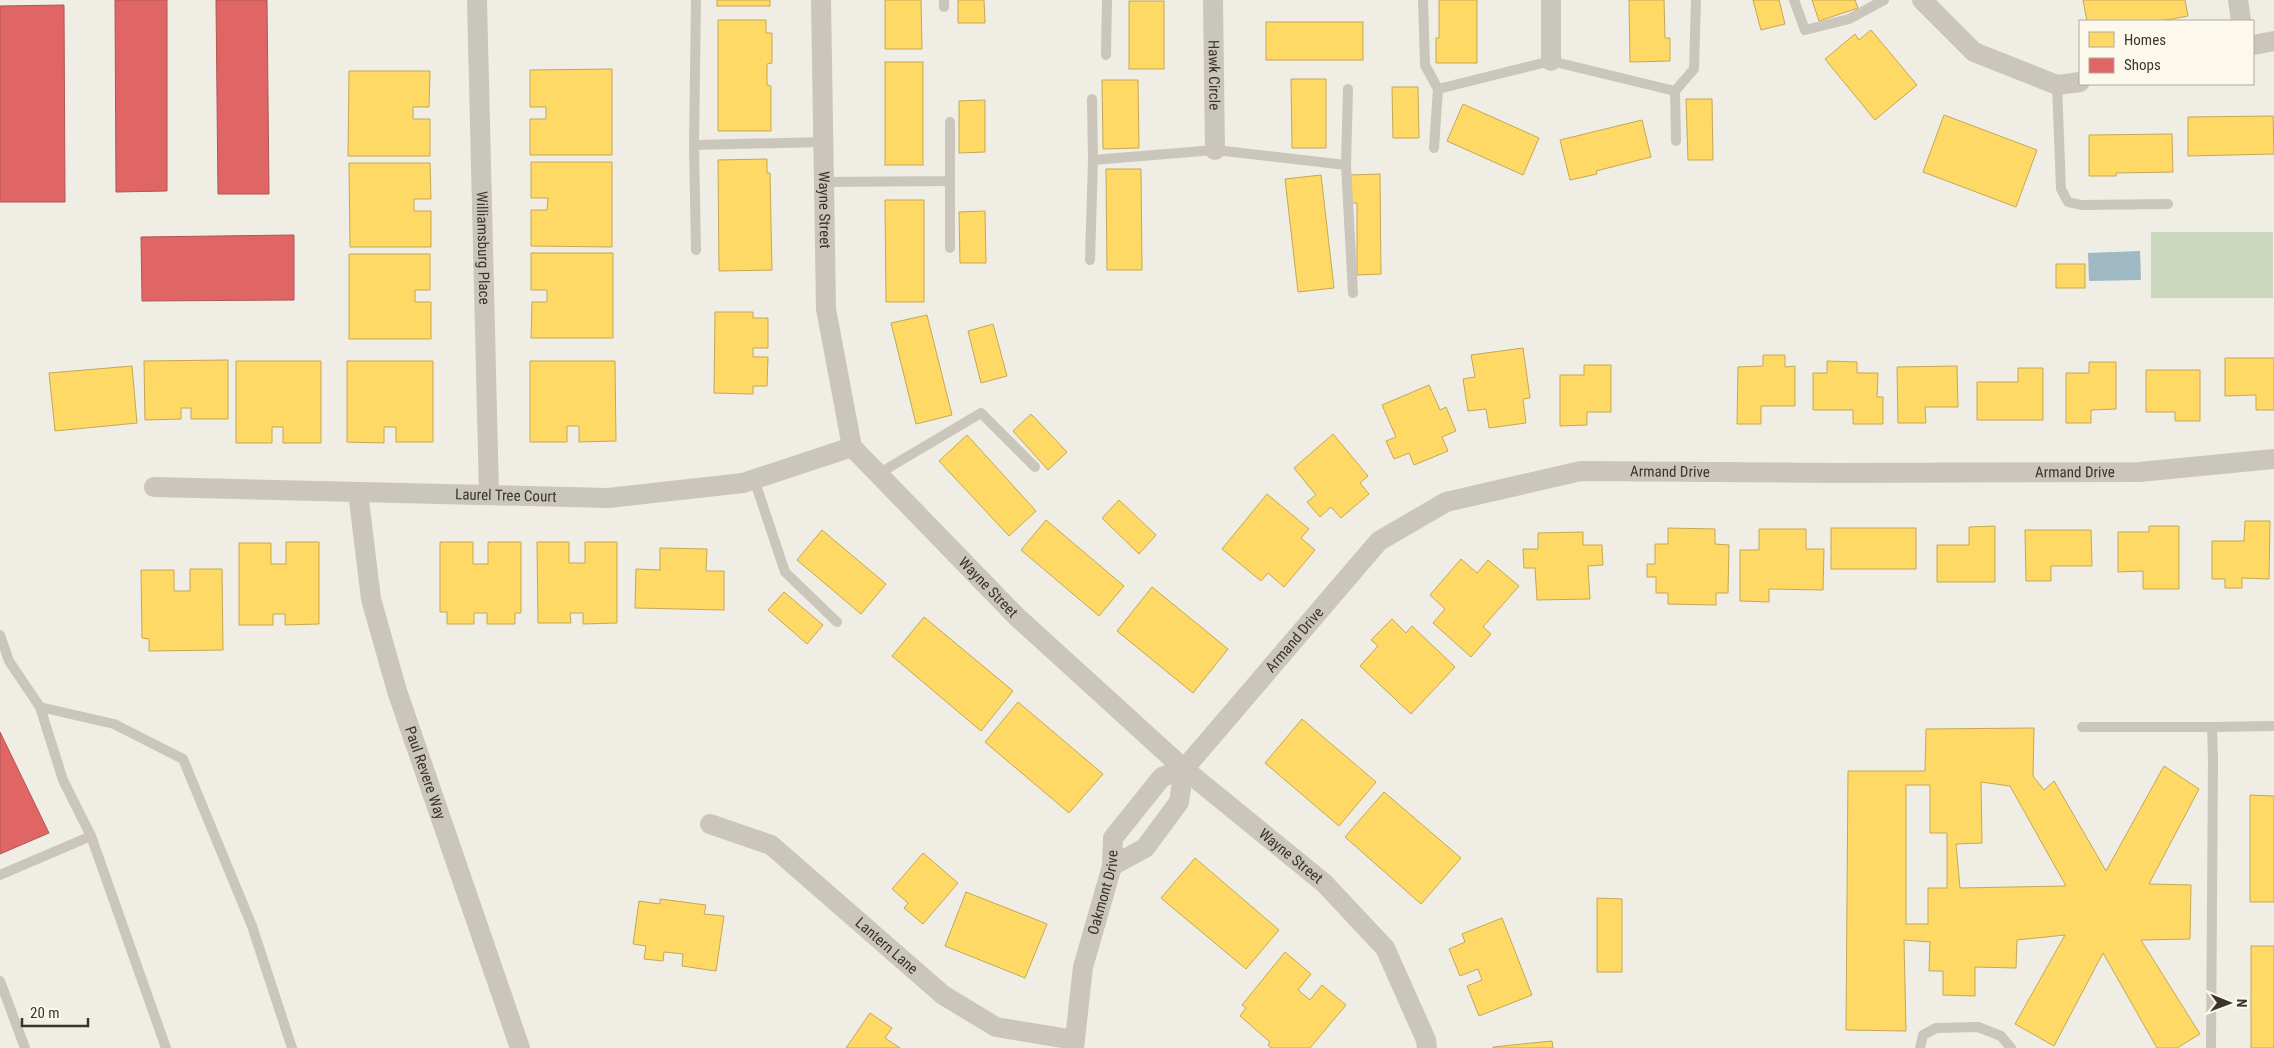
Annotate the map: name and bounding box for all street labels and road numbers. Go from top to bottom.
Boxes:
street label: Hawk Circle [1205,40,1223,110]
street label: Wayne Street [815,171,834,249]
street label: Williamsburg Place [473,191,493,305]
street label: Armand Drive [1630,462,1710,481]
street label: Armand Drive [2035,463,2115,481]
street label: Laurel Tree Court [455,485,557,506]
street label: Wayne Street [955,553,1022,621]
street label: Armand Drive [1262,604,1327,676]
street label: Paul Revere Way [401,724,450,822]
street label: Wayne Street [1255,825,1327,887]
street label: Oakmont Drive [1084,850,1122,937]
street label: Lantern Lane [852,914,922,978]

